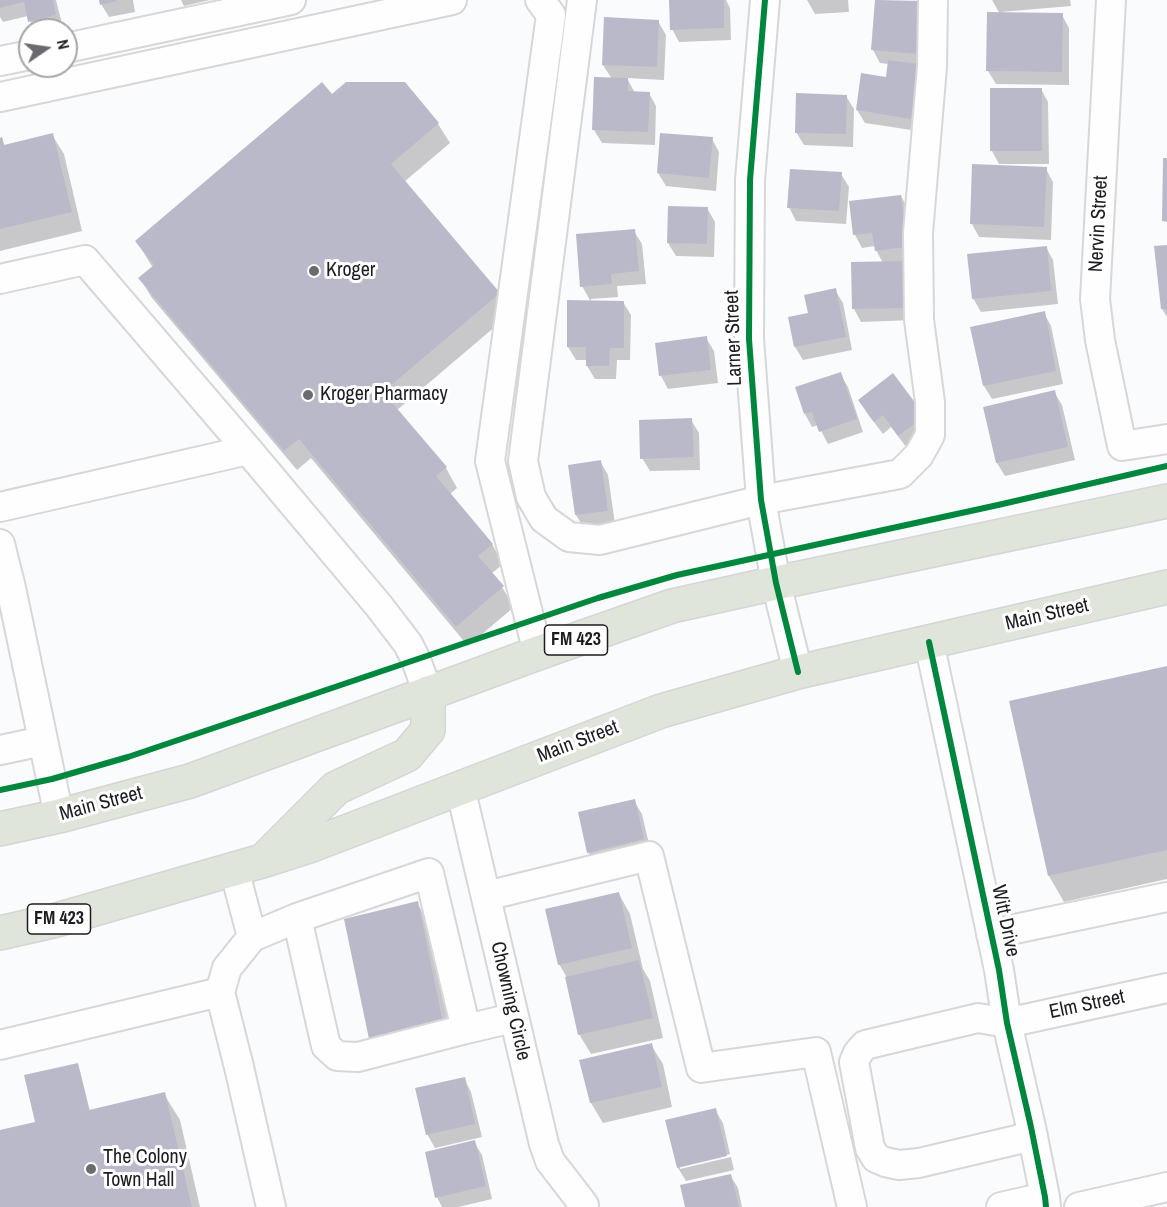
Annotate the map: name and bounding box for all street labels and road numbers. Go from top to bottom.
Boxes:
street label: Nervin Street [1084,175,1114,273]
street label: Larner Street [720,290,748,386]
street label: Main Street [1003,594,1091,636]
road number: FM 423 [544,625,608,655]
street label: Main Street [534,716,622,768]
street label: Main Street [57,781,145,827]
street label: Witt Drive [986,883,1024,959]
road number: FM 423 [28,904,90,934]
street label: Chowning Circle [485,939,535,1063]
street label: Elm Street [1047,985,1127,1025]

